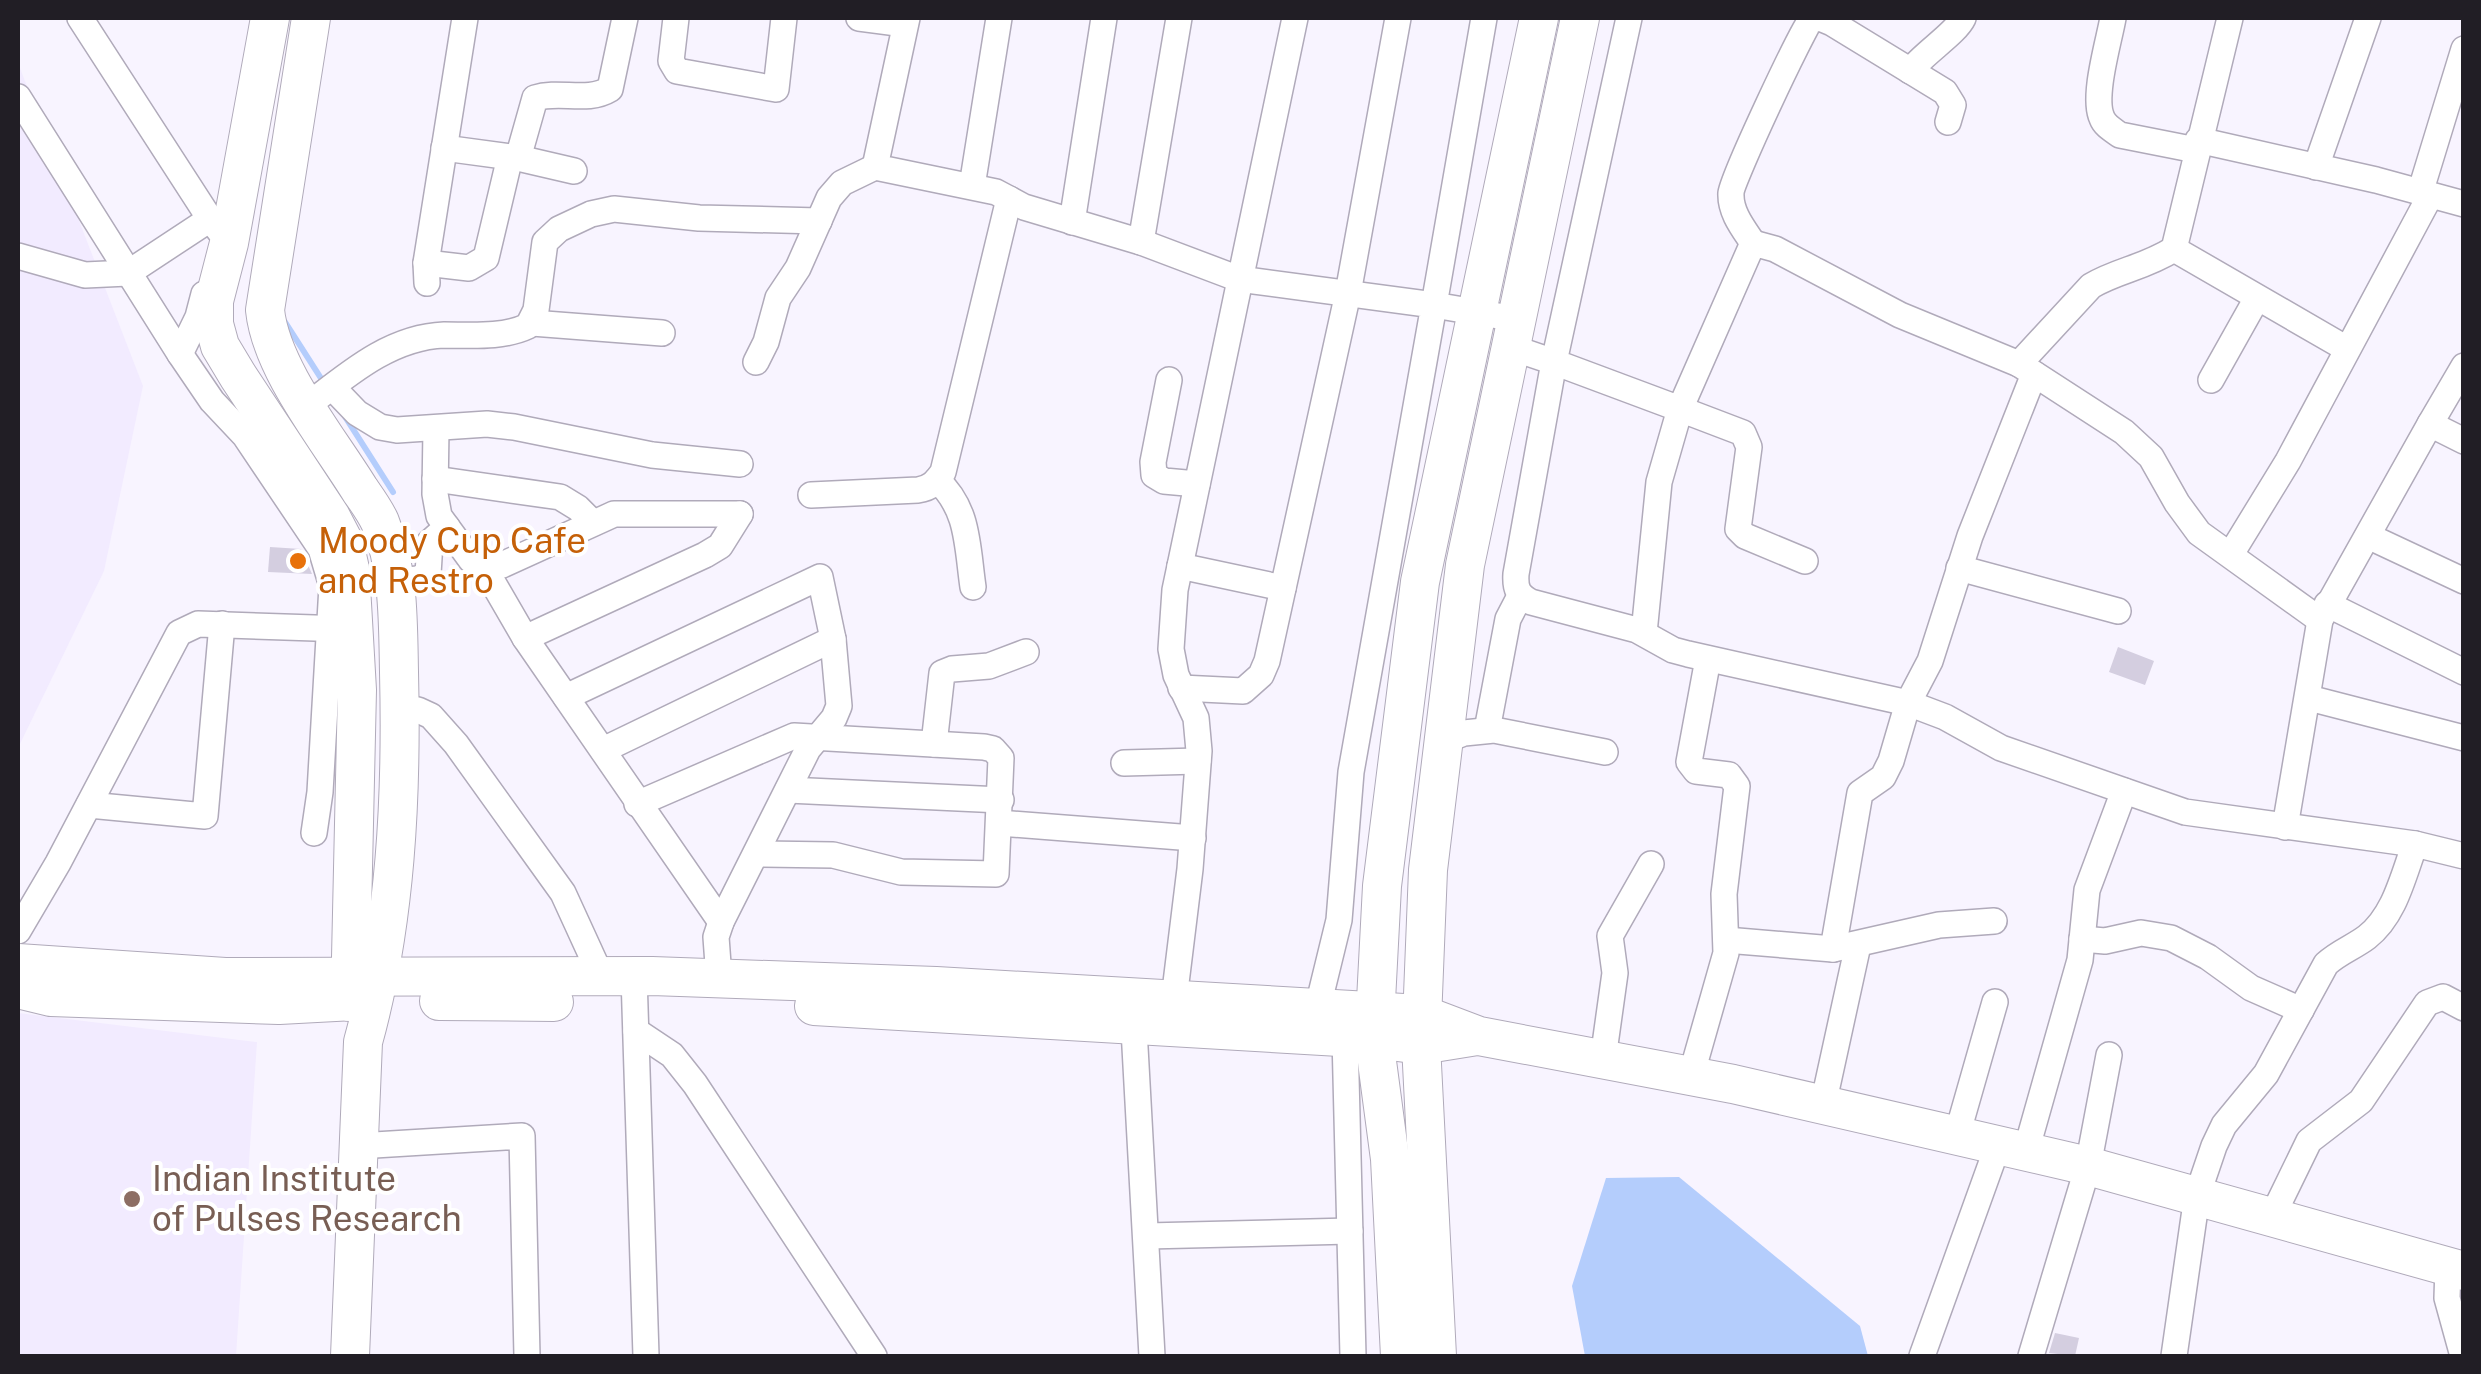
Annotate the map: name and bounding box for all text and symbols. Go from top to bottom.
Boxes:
place label: Moody Cup Cafe and Restro [318,520,586,601]
marker: Moody Cup Cafe and Restro [287,550,309,572]
place label: Indian Institute of Pulses Research [152,1158,462,1239]
marker: Indian Institute of Pulses Research [121,1188,143,1210]

